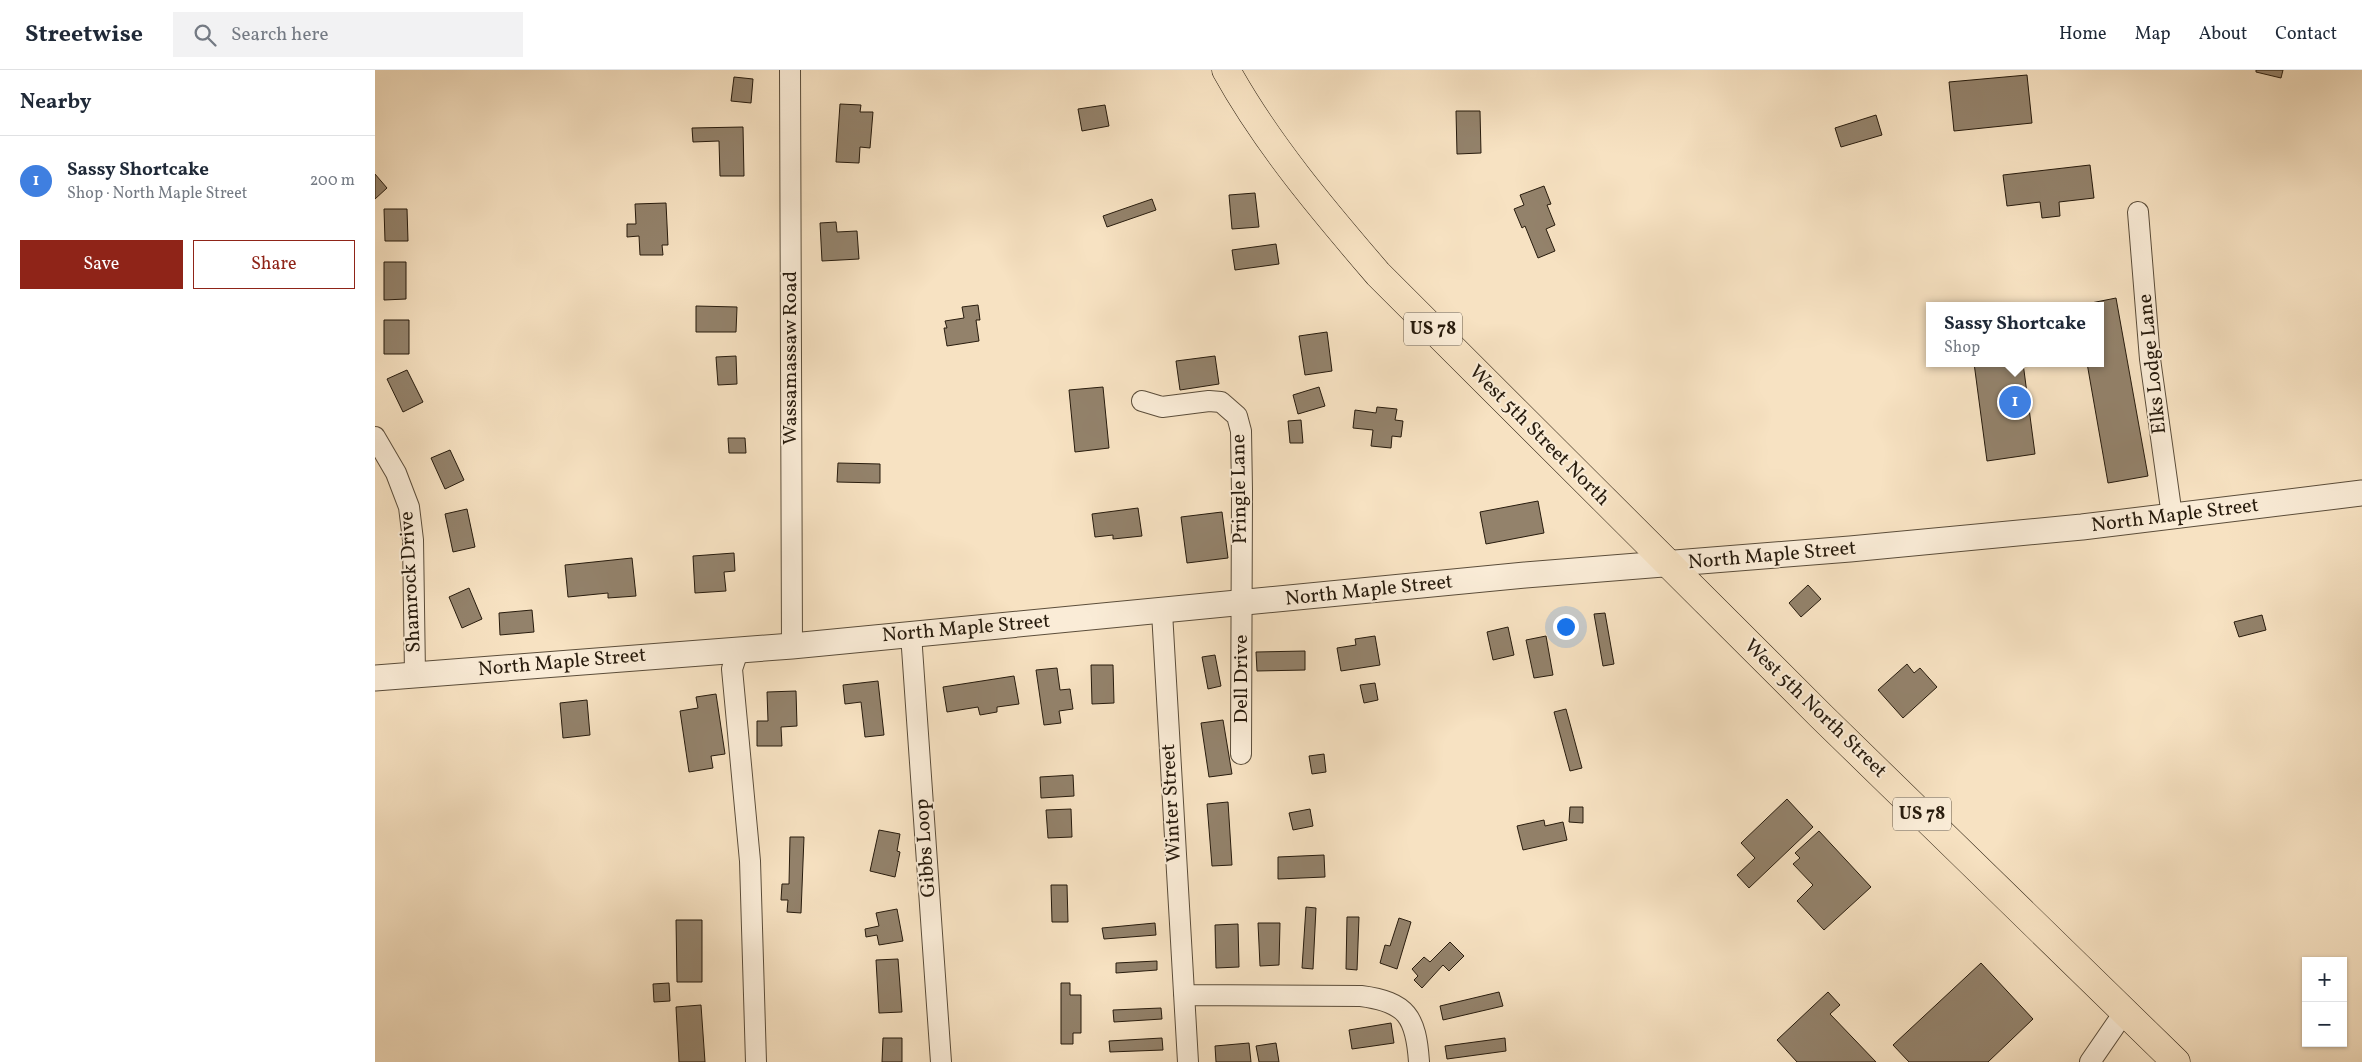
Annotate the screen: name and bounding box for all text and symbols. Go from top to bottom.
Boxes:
search box [173,12,523,57]
text: Streetwise [25,18,143,52]
icon: search [191,21,219,49]
text: Search here [231,22,328,48]
text: Home [2059,22,2107,47]
text: Map [2135,22,2171,47]
text: About [2199,22,2247,47]
text: Contact [2275,22,2337,47]
text: Nearby [20,88,91,117]
text: Sassy Shortcake [67,157,209,183]
text: 1 [33,170,39,192]
text: 200 m [310,170,355,192]
text: Shop · North Maple Street [67,183,247,205]
button: Save [20,240,183,289]
button: Share [193,240,355,289]
street label: Wassamassaw Road [777,271,805,445]
street label: Elks Lodge Lane [2132,292,2174,436]
popup [1926,302,2104,367]
text: Sassy Shortcake [1944,311,2086,337]
road number: US 78 [1404,312,1462,346]
text: Shop [1944,337,1980,359]
street label: West 5th Street North [1462,359,1616,513]
pin: 1 [1999,383,2031,421]
street label: Pringle Lane [1225,434,1255,544]
street label: North Maple Street [2090,492,2260,540]
street label: Shamrock Drive [393,510,429,654]
street label: North Maple Street [1687,535,1857,577]
street label: North Maple Street [1284,568,1454,614]
street label: North Maple Street [881,608,1051,650]
your location [1553,614,1579,640]
street label: West 5th North Street [1737,633,1893,785]
street label: Dell Drive [1228,635,1256,723]
street label: North Maple Street [477,642,647,684]
street label: Winter Street [1155,743,1189,863]
street label: Gibbs Loop [909,798,943,898]
road number: US 78 [1893,798,1951,831]
map controls [2302,957,2347,1047]
button: + [2302,957,2347,1002]
button: − [2302,1002,2347,1047]

